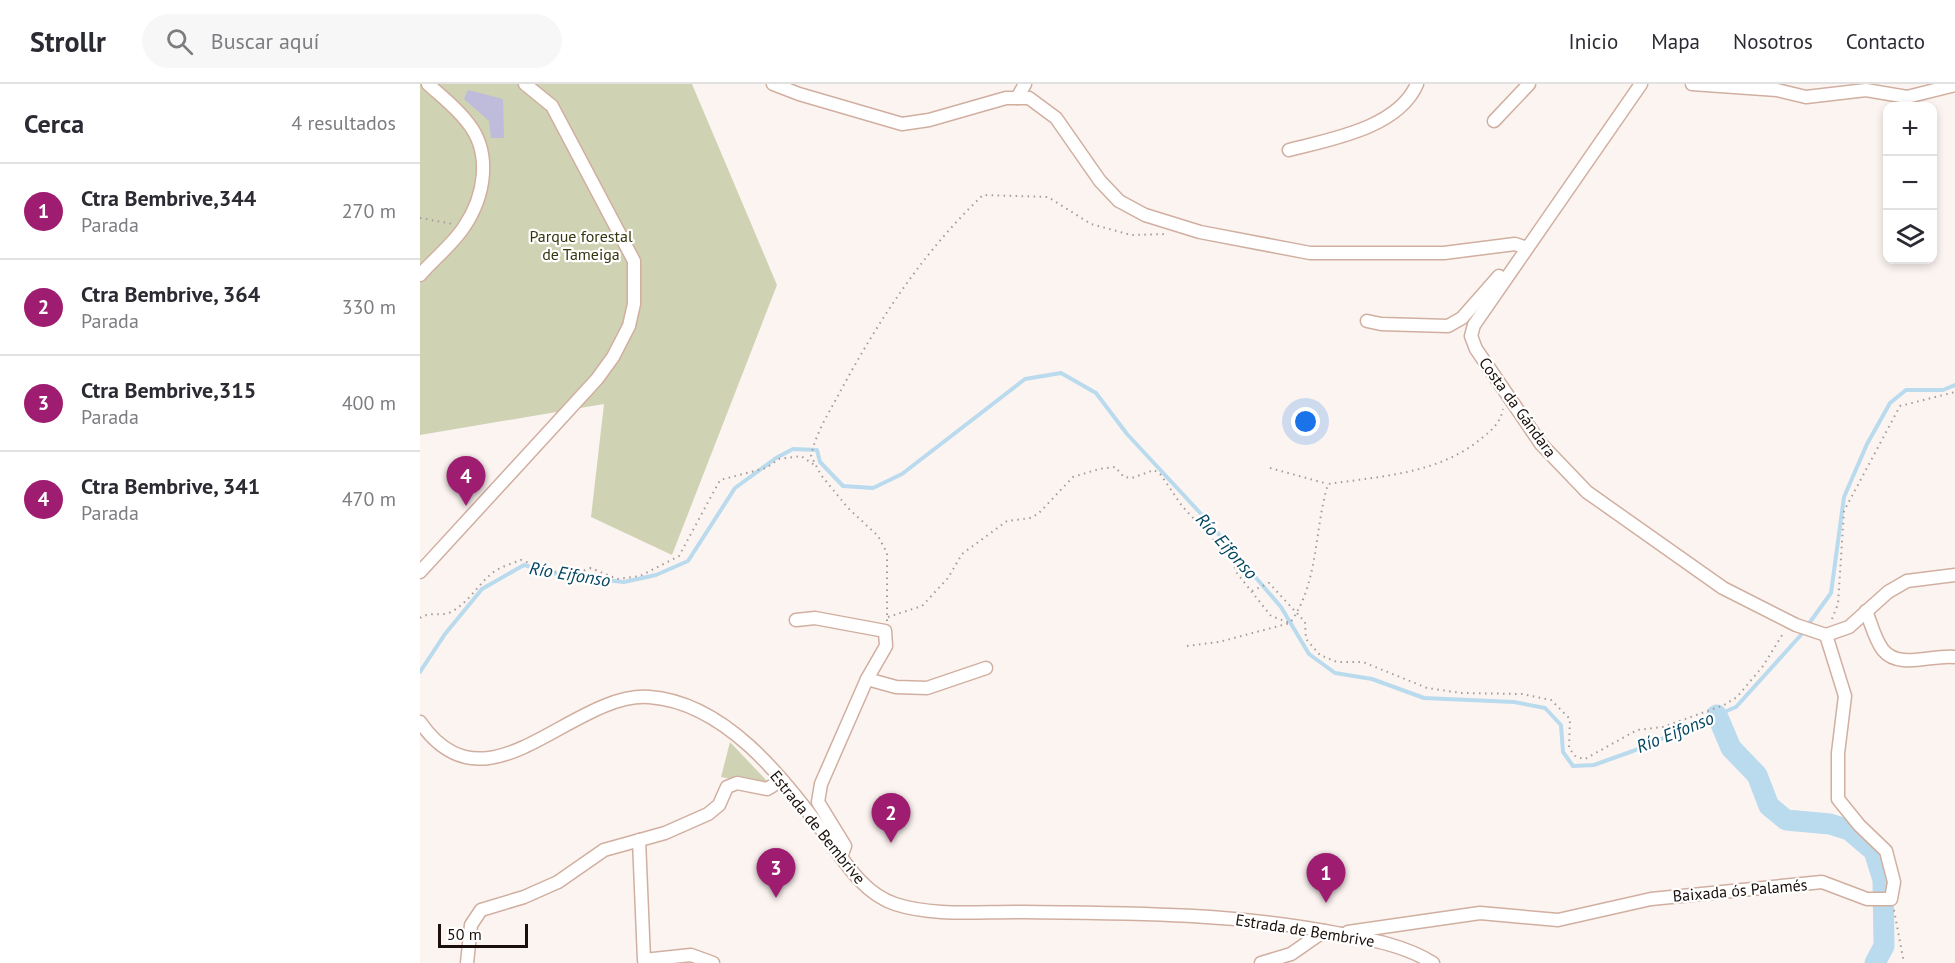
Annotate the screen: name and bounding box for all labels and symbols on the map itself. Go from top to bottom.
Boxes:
park label: Parque forestal de Tameiga [529,226,633,264]
street label: Costa da Gándara [1475,353,1561,461]
your location [1291,407,1320,436]
pin: 4 [446,456,486,506]
water label: Río Eifonso [1191,508,1263,584]
water label: Río Eifonso [528,556,612,592]
water label: Río Eifonso [1633,706,1717,758]
street label: Estrada de Bembrive [766,766,870,888]
pin: 2 [872,794,910,843]
pin: 3 [756,848,796,898]
pin: 1 [1306,854,1346,903]
street label: Baixada ós Palamés [1672,874,1808,906]
street label: Estrada de Bembrive [1234,909,1376,951]
scale bar [438,921,528,948]

